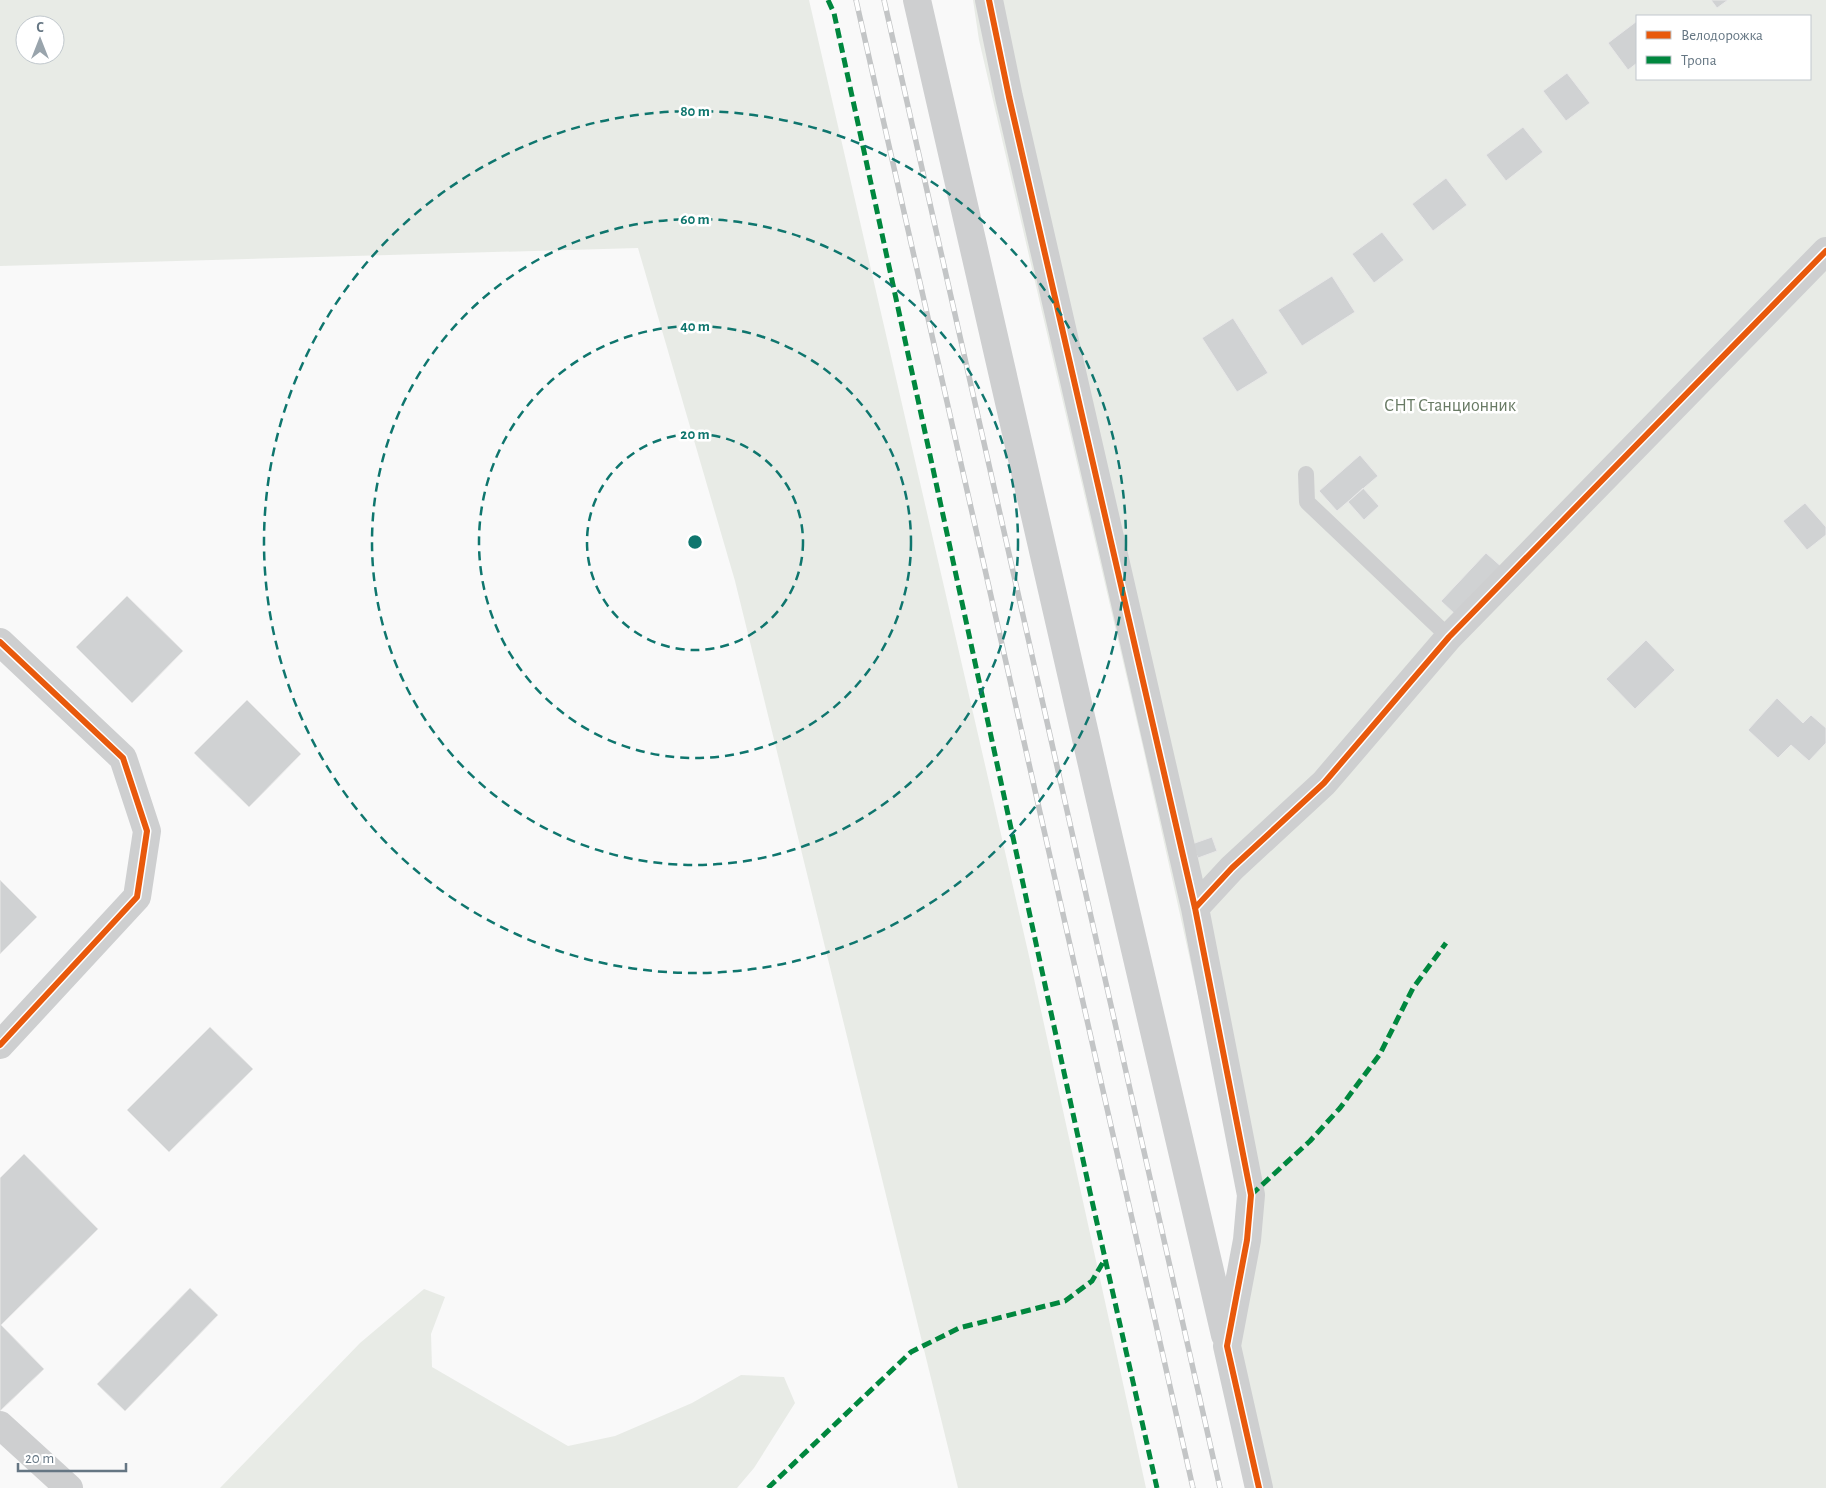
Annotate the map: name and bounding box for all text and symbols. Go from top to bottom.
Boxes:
north arrow [15,15,65,65]
legend [1636,15,1811,80]
text: С [36,21,44,35]
text: Велодорожка [1681,28,1763,43]
text: Тропа [1681,53,1717,68]
text: 80 m [680,104,710,119]
text: 60 m [680,212,710,227]
text: 40 m [680,319,710,334]
park label: СНТ Станционник [1384,397,1517,415]
text: 20 m [680,427,710,442]
centre of rings [686,533,704,551]
scale bar [18,1440,125,1472]
text: 20 m [25,1451,54,1466]

